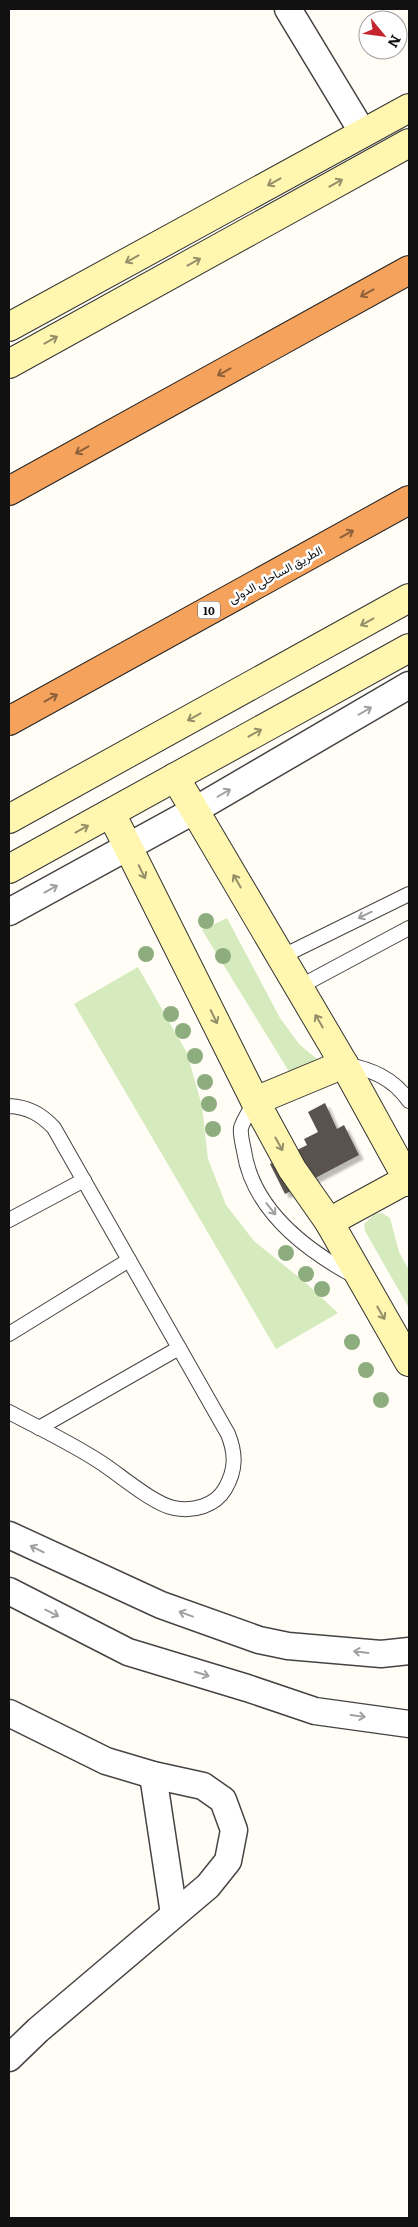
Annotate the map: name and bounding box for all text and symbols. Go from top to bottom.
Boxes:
north arrow [358,10,408,60]
text: N [384,32,407,52]
one-way arrow [268,177,282,187]
one-way arrow [328,178,343,187]
one-way arrow [125,255,139,265]
one-way arrow [186,256,200,266]
one-way arrow [360,289,374,299]
one-way arrow [44,335,59,345]
one-way arrow [217,367,232,377]
one-way arrow [75,446,90,455]
one-way arrow [339,529,353,539]
street label: الطريق الساحلى الدولى [225,541,325,607]
road number: 10 [198,602,220,618]
one-way arrow [360,617,374,627]
one-way arrow [44,692,58,702]
one-way arrow [357,706,372,716]
one-way arrow [186,712,201,722]
one-way arrow [247,728,262,737]
one-way arrow [217,788,232,798]
one-way arrow [74,824,89,833]
one-way arrow [137,864,147,879]
one-way arrow [231,875,241,889]
one-way arrow [44,883,58,893]
one-way arrow [358,911,373,921]
one-way arrow [210,1009,219,1024]
one-way arrow [314,1015,324,1029]
one-way arrow [274,1137,284,1151]
one-way arrow [265,1203,276,1216]
one-way arrow [377,1305,387,1320]
one-way arrow [30,1544,45,1554]
one-way arrow [44,1609,59,1618]
one-way arrow [179,1609,195,1618]
one-way arrow [353,1647,369,1657]
one-way arrow [194,1670,210,1680]
one-way arrow [350,1711,366,1721]

